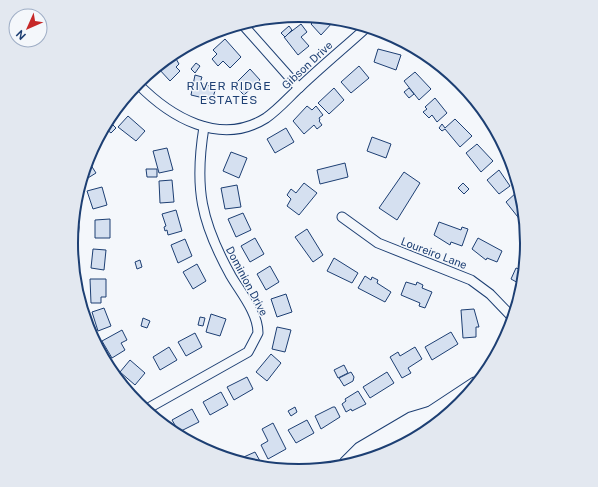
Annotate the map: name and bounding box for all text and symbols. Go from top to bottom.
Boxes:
north arrow [8,8,48,48]
text: N [14,28,28,42]
street label: Gibson Drive [279,39,335,91]
district label: RIVER RIDGE ESTATES [186,79,272,107]
street label: Loureiro Lane [399,235,469,271]
street label: Dominion Drive [224,244,270,318]

